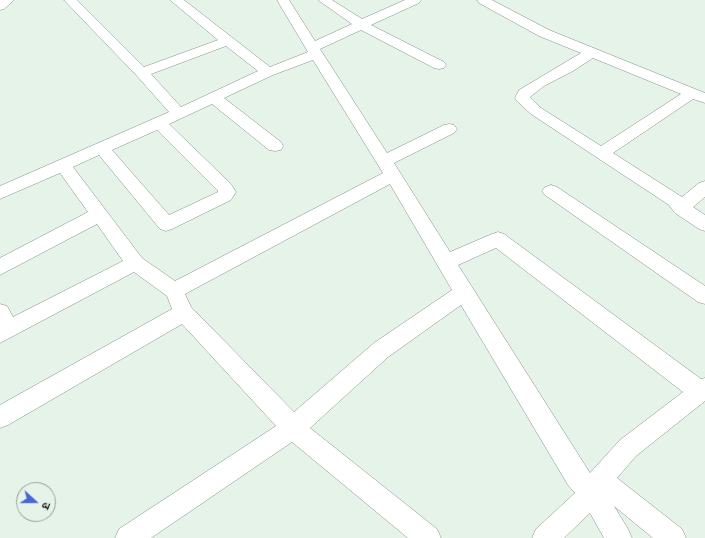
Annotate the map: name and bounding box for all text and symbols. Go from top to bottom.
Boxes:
north arrow [16,482,56,522]
text: उ [39,500,55,512]

